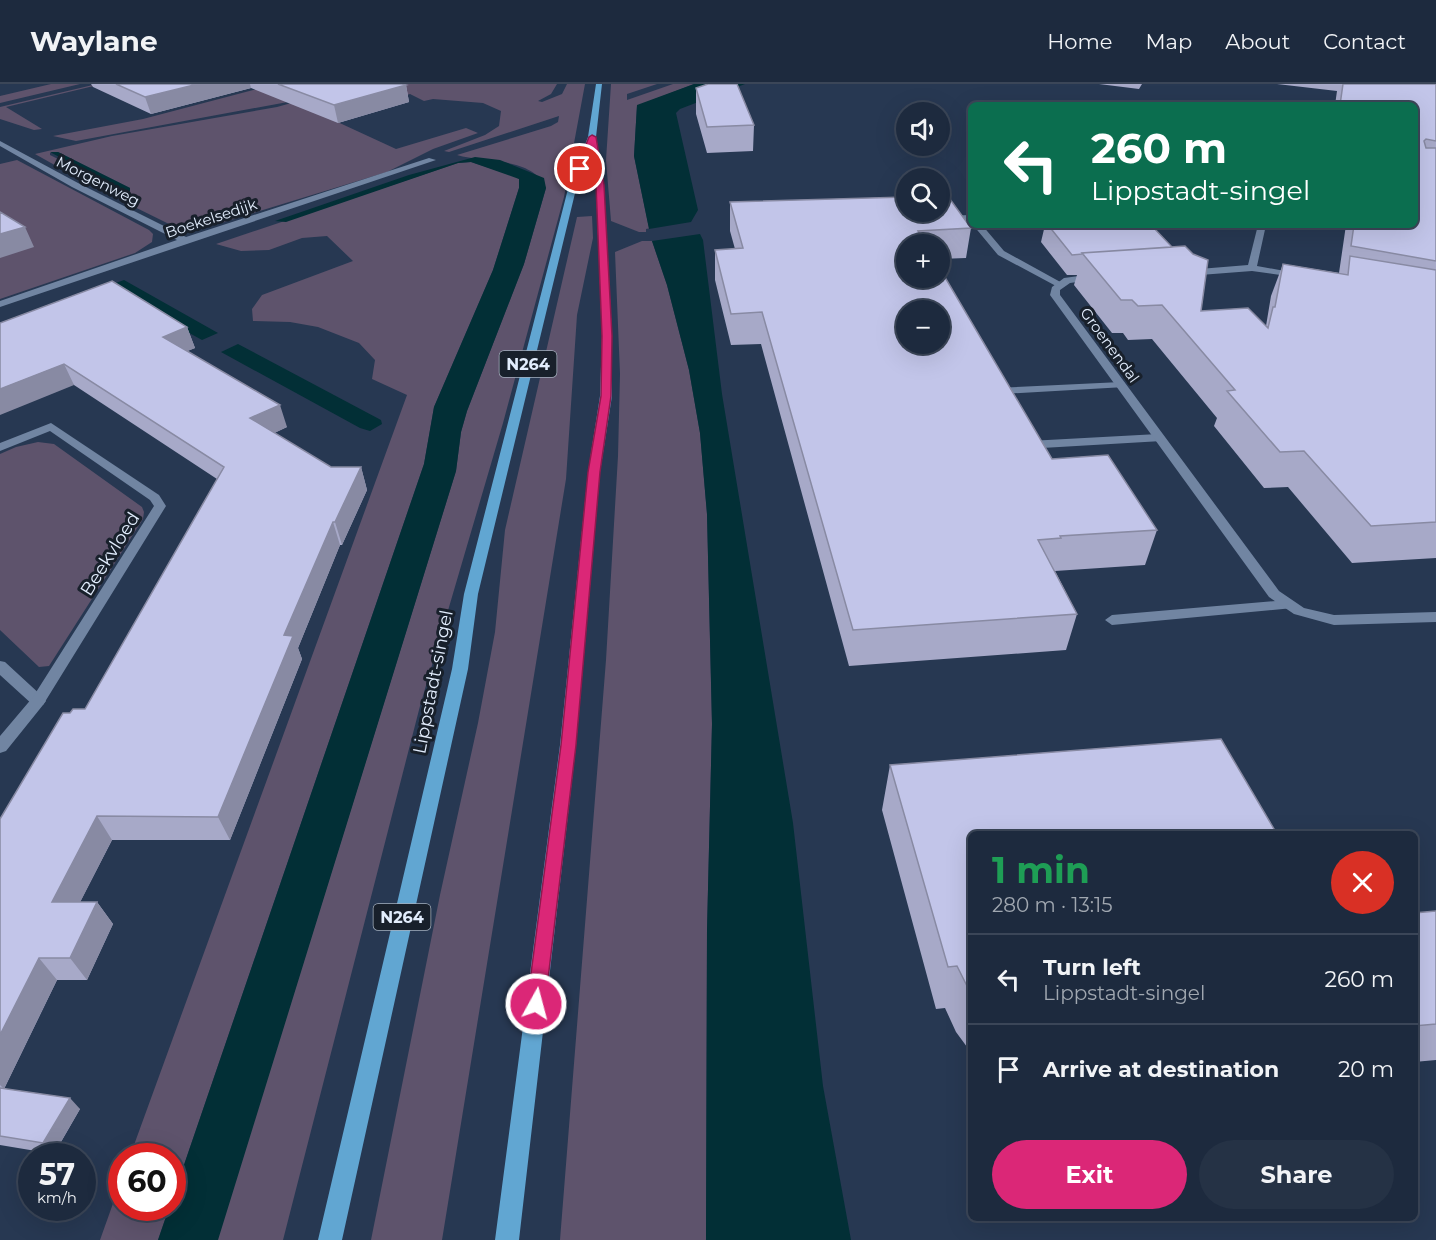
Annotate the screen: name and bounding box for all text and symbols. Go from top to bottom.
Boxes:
text: Waylane [30,24,158,58]
text: Home [1047,29,1112,54]
text: Map [1145,29,1192,54]
text: About [1225,29,1290,54]
text: Contact [1323,29,1406,54]
map controls [896,102,950,354]
button: sound [896,102,950,156]
text: 260 m [1091,122,1227,174]
icon: left [992,126,1070,204]
pin [554,143,605,194]
street label: Morgenweg [53,152,143,210]
icon: arrive [563,152,596,185]
button: search [896,168,950,222]
text: Lippstadt-singel [1091,174,1310,207]
street label: Boekelsedijk [163,194,259,242]
button: + [896,234,950,288]
button: − [896,300,950,354]
street label: Groenendal [1076,304,1144,386]
road number: N264 [500,351,556,377]
street label: Beekvloed [76,508,144,600]
street label: Lippstadt-singel [408,608,458,756]
text: 1 min [992,848,1090,892]
button: close [1331,851,1394,914]
text: 280 m · 13:15 [992,893,1113,917]
road number: N264 [374,904,430,930]
text: Turn left [1043,954,1141,981]
icon: left [992,963,1025,996]
text: 260 m [1324,966,1394,993]
position arrow [504,972,568,1036]
text: Lippstadt-singel [1043,981,1205,1005]
icon: arrive [992,1053,1025,1086]
text: Arrive at destination [1043,1056,1279,1083]
text: 20 m [1338,1056,1394,1083]
button: Exit [992,1140,1187,1209]
button: Share [1199,1140,1394,1209]
speed limit sign: 60 [108,1143,186,1221]
text: 57 [39,1156,75,1193]
text: km/h [37,1188,77,1207]

